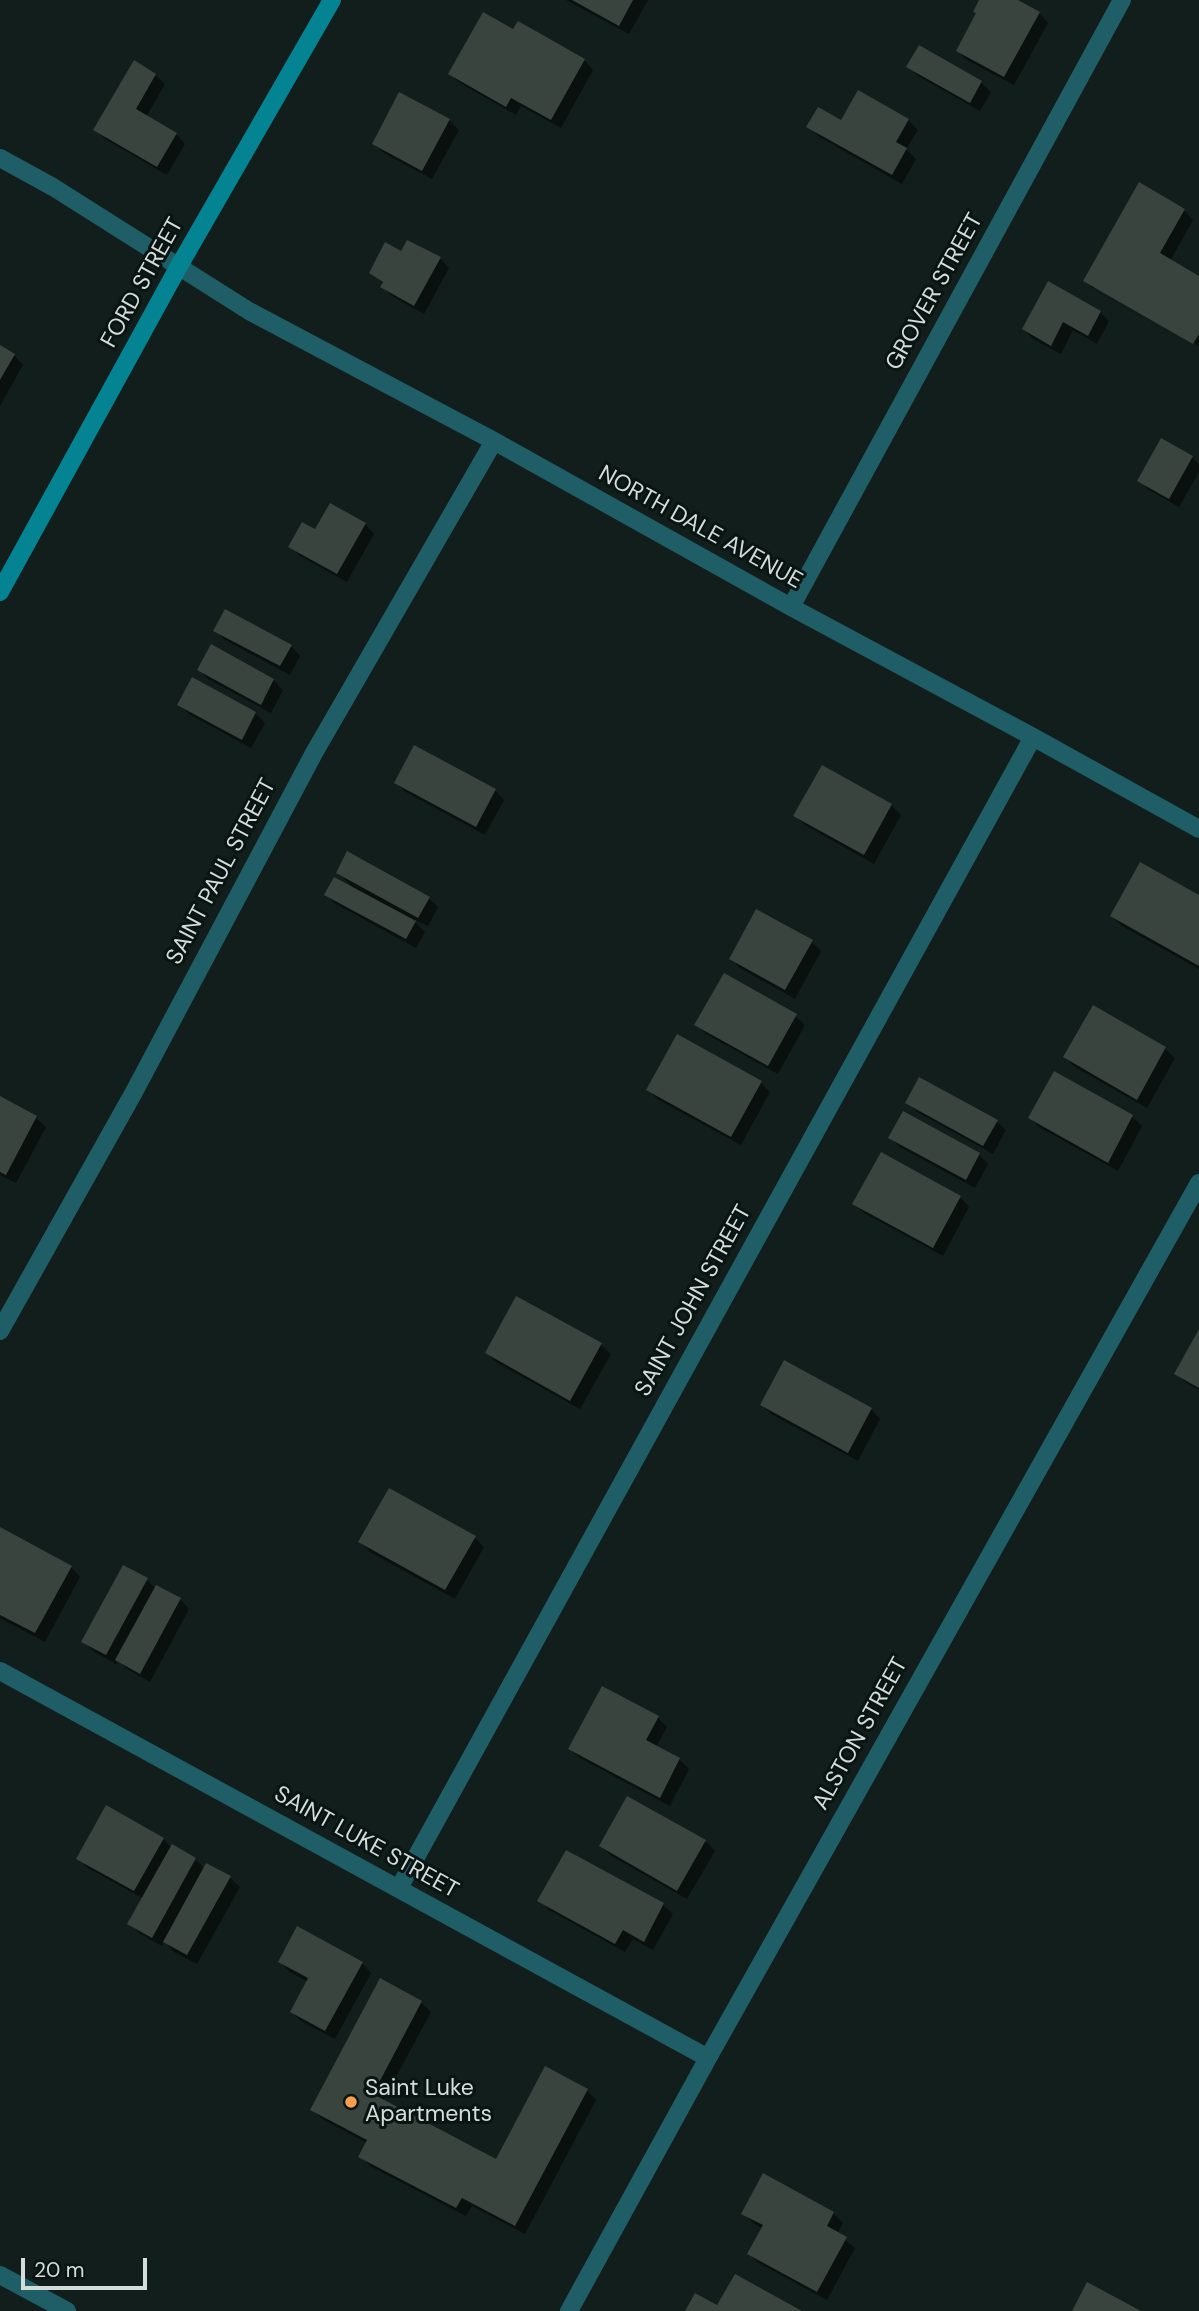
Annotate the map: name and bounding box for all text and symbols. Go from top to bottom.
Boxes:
street label: GROVER STREET [881,209,989,375]
street label: FORD STREET [96,213,190,353]
street label: NORTH DALE AVENUE [593,461,807,595]
street label: SAINT PAUL STREET [161,774,283,970]
street label: SAINT JOHN STREET [630,1201,758,1401]
street label: ALSTON STREET [808,1653,914,1815]
street label: SAINT LUKE STREET [269,1781,463,1905]
place label: Saint Luke Apartments [365,2075,492,2129]
marker: Saint Luke Apartments [343,2094,359,2110]
scale bar [24,2244,150,2288]
text: 20 m [34,2256,85,2284]

